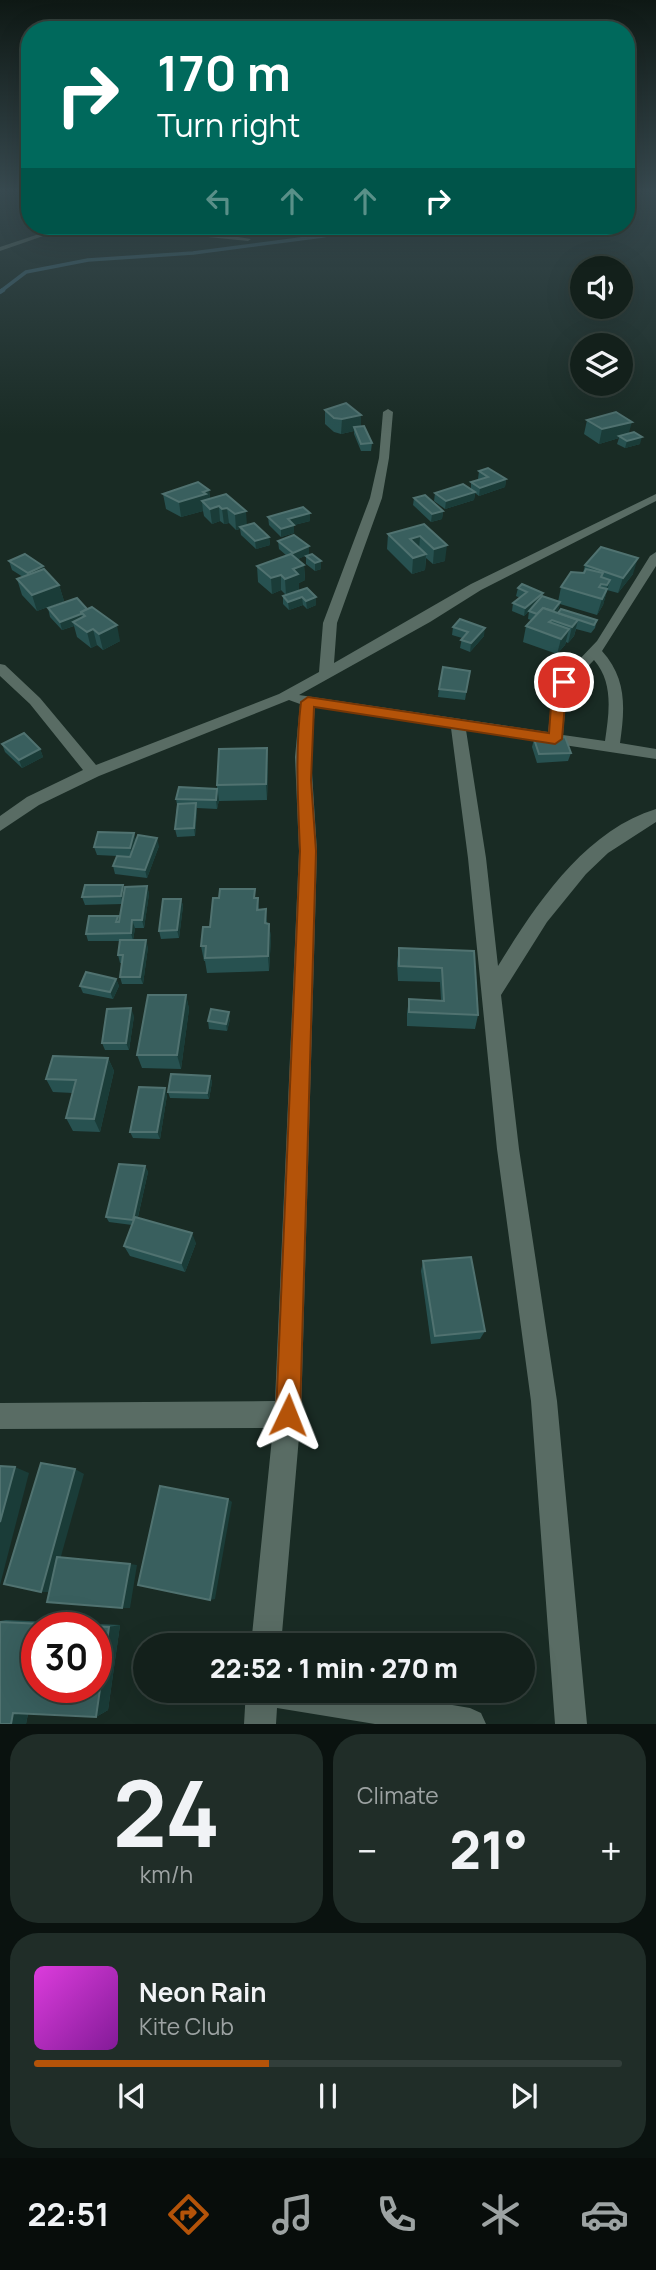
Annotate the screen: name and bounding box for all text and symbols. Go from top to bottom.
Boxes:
text: 170 m [157,39,291,106]
icon: right [42,49,133,140]
text: Turn right [157,103,300,147]
icon: left [200,182,238,220]
icon: ahead [273,182,311,220]
icon: ahead [346,182,384,220]
icon: right [419,182,457,220]
map controls [570,256,633,396]
button: sound [570,256,633,319]
button: layers [570,333,633,396]
pin [534,652,594,712]
icon: arrive [545,663,583,701]
position arrow [251,1378,325,1452]
speed limit sign: 30 [21,1612,112,1703]
text: 22:52 · 1 min · 270 m [210,1650,458,1686]
text: 24 [113,1750,220,1874]
text: Climate [357,1779,439,1811]
text: 21° [450,1814,528,1885]
text: − [357,1824,378,1876]
text: + [600,1824,622,1876]
text: km/h [140,1858,193,1890]
text: Neon Rain [139,1974,267,2010]
text: Kite Club [139,2010,234,2042]
icon: previous [113,2077,151,2115]
icon: pause [309,2077,347,2115]
icon: next [505,2077,543,2115]
icon: directions [164,2190,213,2239]
icon: music [268,2190,317,2239]
icon: phone [372,2190,421,2239]
icon: climate [476,2190,525,2239]
icon: car [580,2190,629,2239]
text: 22:51 [27,2192,109,2236]

